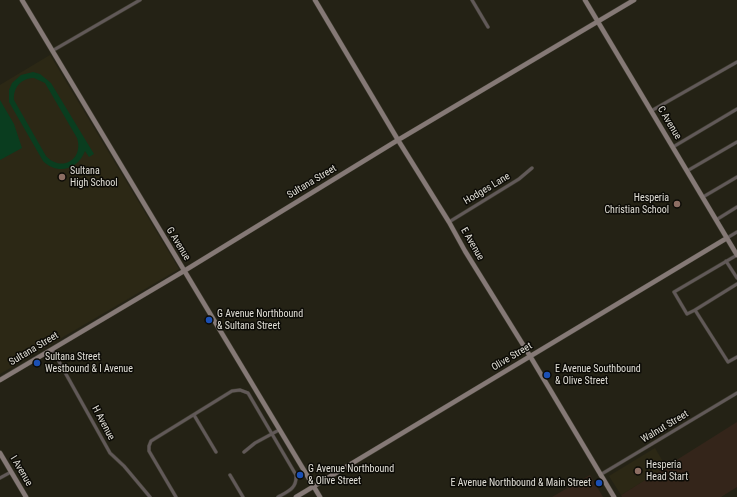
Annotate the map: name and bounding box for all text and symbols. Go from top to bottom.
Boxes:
street label: C Avenue [654,104,684,142]
street label: Sultana Street [285,163,339,201]
place label: Sultana High School [70,165,118,188]
street label: Hodges Lane [462,171,512,207]
marker: Sultana High School [57,172,67,182]
place label: Hesperia Christian School [604,192,669,216]
marker: Hesperia Christian School [672,199,682,209]
street label: G Avenue [163,225,193,263]
street label: E Avenue [458,225,486,263]
place label: G Avenue Northbound & Sultana Street [217,308,303,332]
marker: G Avenue Northbound & Sultana Street [204,315,214,325]
street label: Sultana Street [7,330,61,368]
street label: Olive Street [490,340,534,374]
place label: Sultana Street Westbound & I Avenue [45,351,133,374]
marker: Sultana Street Westbound & I Avenue [32,358,42,368]
place label: E Avenue Southbound & Olive Street [555,363,641,386]
marker: E Avenue Southbound & Olive Street [542,370,552,380]
street label: H Avenue [89,404,117,442]
street label: Walnut Street [639,408,691,446]
street label: I Avenue [7,454,35,488]
place label: Hesperia Head Start [646,459,688,482]
place label: G Avenue Northbound & Olive Street [308,463,394,486]
marker: Hesperia Head Start [633,466,643,476]
marker: G Avenue Northbound & Olive Street [295,470,305,480]
place label: E Avenue Northbound & Main Street [451,477,591,489]
marker: E Avenue Northbound & Main Street [594,478,604,488]

